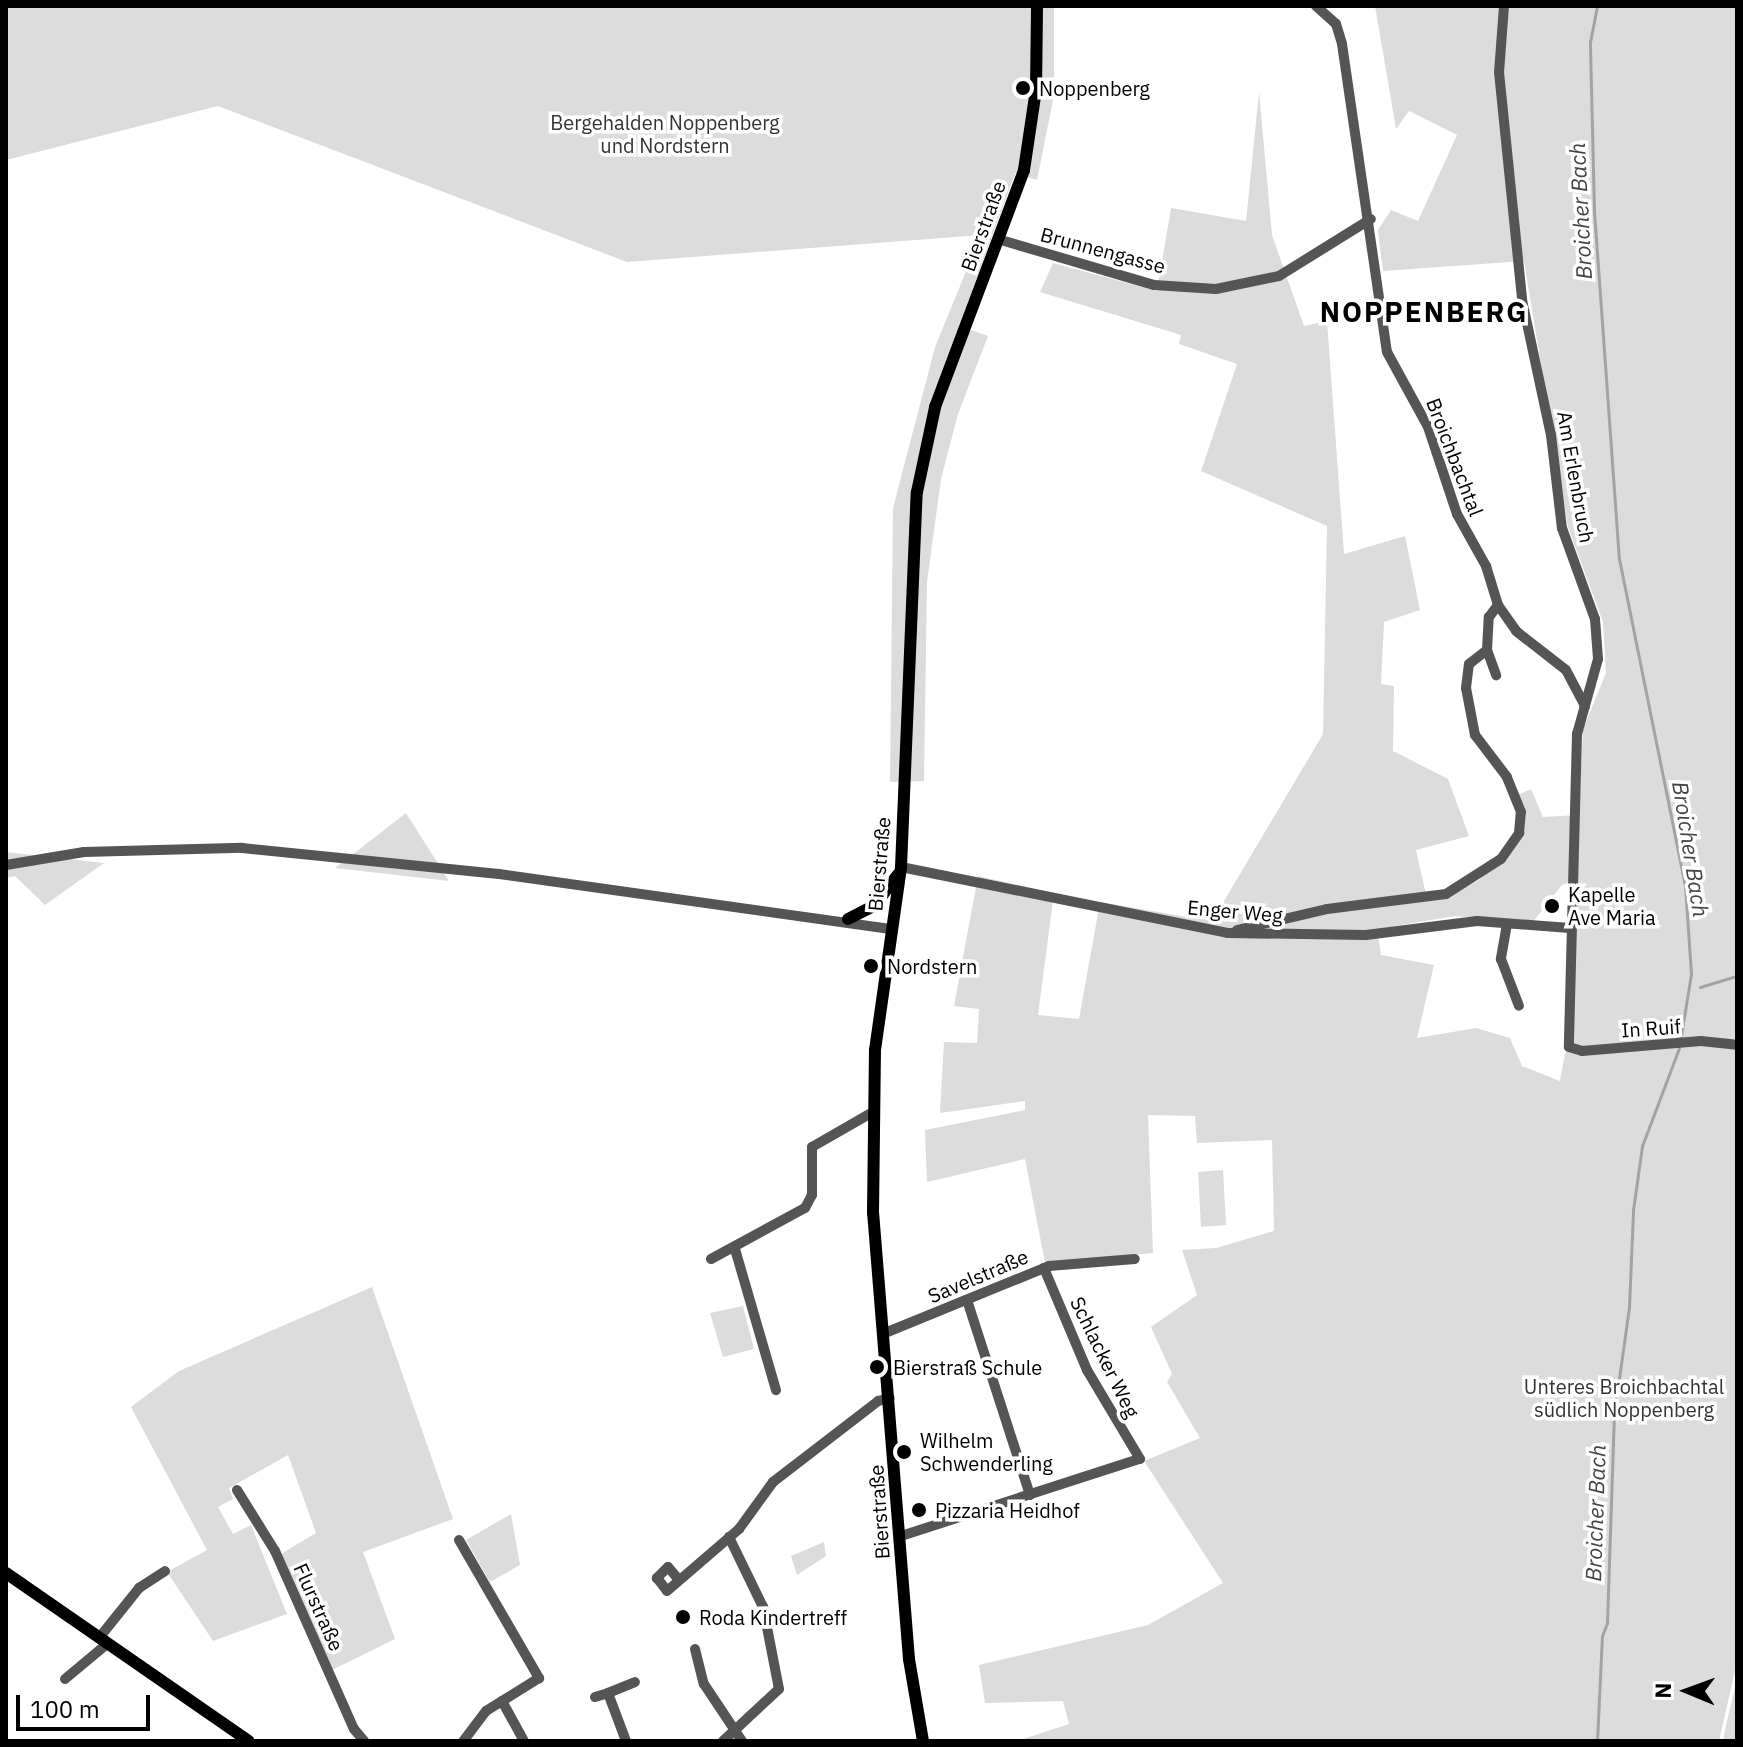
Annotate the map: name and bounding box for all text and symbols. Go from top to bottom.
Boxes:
place label: Noppenberg [1039,76,1150,100]
marker: Noppenberg [1014,79,1032,97]
park label: Bergehalden Noppenberg und Nordstern [550,110,780,157]
water label: Broicher Bach [1563,142,1597,280]
street label: Bierstraße [956,177,1010,275]
street label: Brunnengasse [1038,222,1168,278]
district label: NOPPENBERG [1320,295,1528,329]
street label: Broichbachtal [1421,394,1489,520]
street label: Am Erlenbruch [1553,409,1599,545]
water label: Broicher Bach [1667,779,1715,919]
street label: Bierstraße [863,816,895,912]
place label: Kapelle Ave Maria [1568,882,1656,929]
street label: Enger Weg [1186,895,1284,927]
marker: Kapelle Ave Maria [1543,897,1561,915]
place label: Nordstern [887,954,977,978]
marker: Nordstern [862,957,880,975]
street label: In Ruif [1620,1014,1682,1042]
street label: Savelstraße [924,1244,1032,1308]
street label: Schlacker Weg [1065,1293,1145,1421]
place label: Bierstraß Schule [893,1355,1042,1379]
marker: Bierstraß Schule [868,1358,886,1376]
park label: Unteres Broichbachtal südlich Noppenberg [1524,1375,1724,1422]
place label: Wilhelm Schwenderling [920,1428,1053,1475]
marker: Wilhelm Schwenderling [895,1443,913,1461]
water label: Broicher Bach [1579,1444,1611,1582]
street label: Bierstraße [864,1464,894,1560]
place label: Pizzaria Heidhof [935,1498,1080,1522]
marker: Pizzaria Heidhof [910,1501,928,1519]
street label: Flurstraße [289,1559,349,1655]
place label: Roda Kindertreff [699,1605,847,1629]
marker: Roda Kindertreff [674,1608,692,1626]
north arrow [1647,1651,1727,1731]
scale bar [20,1679,154,1729]
text: N [1648,1682,1677,1699]
text: 100 m [30,1693,100,1725]

